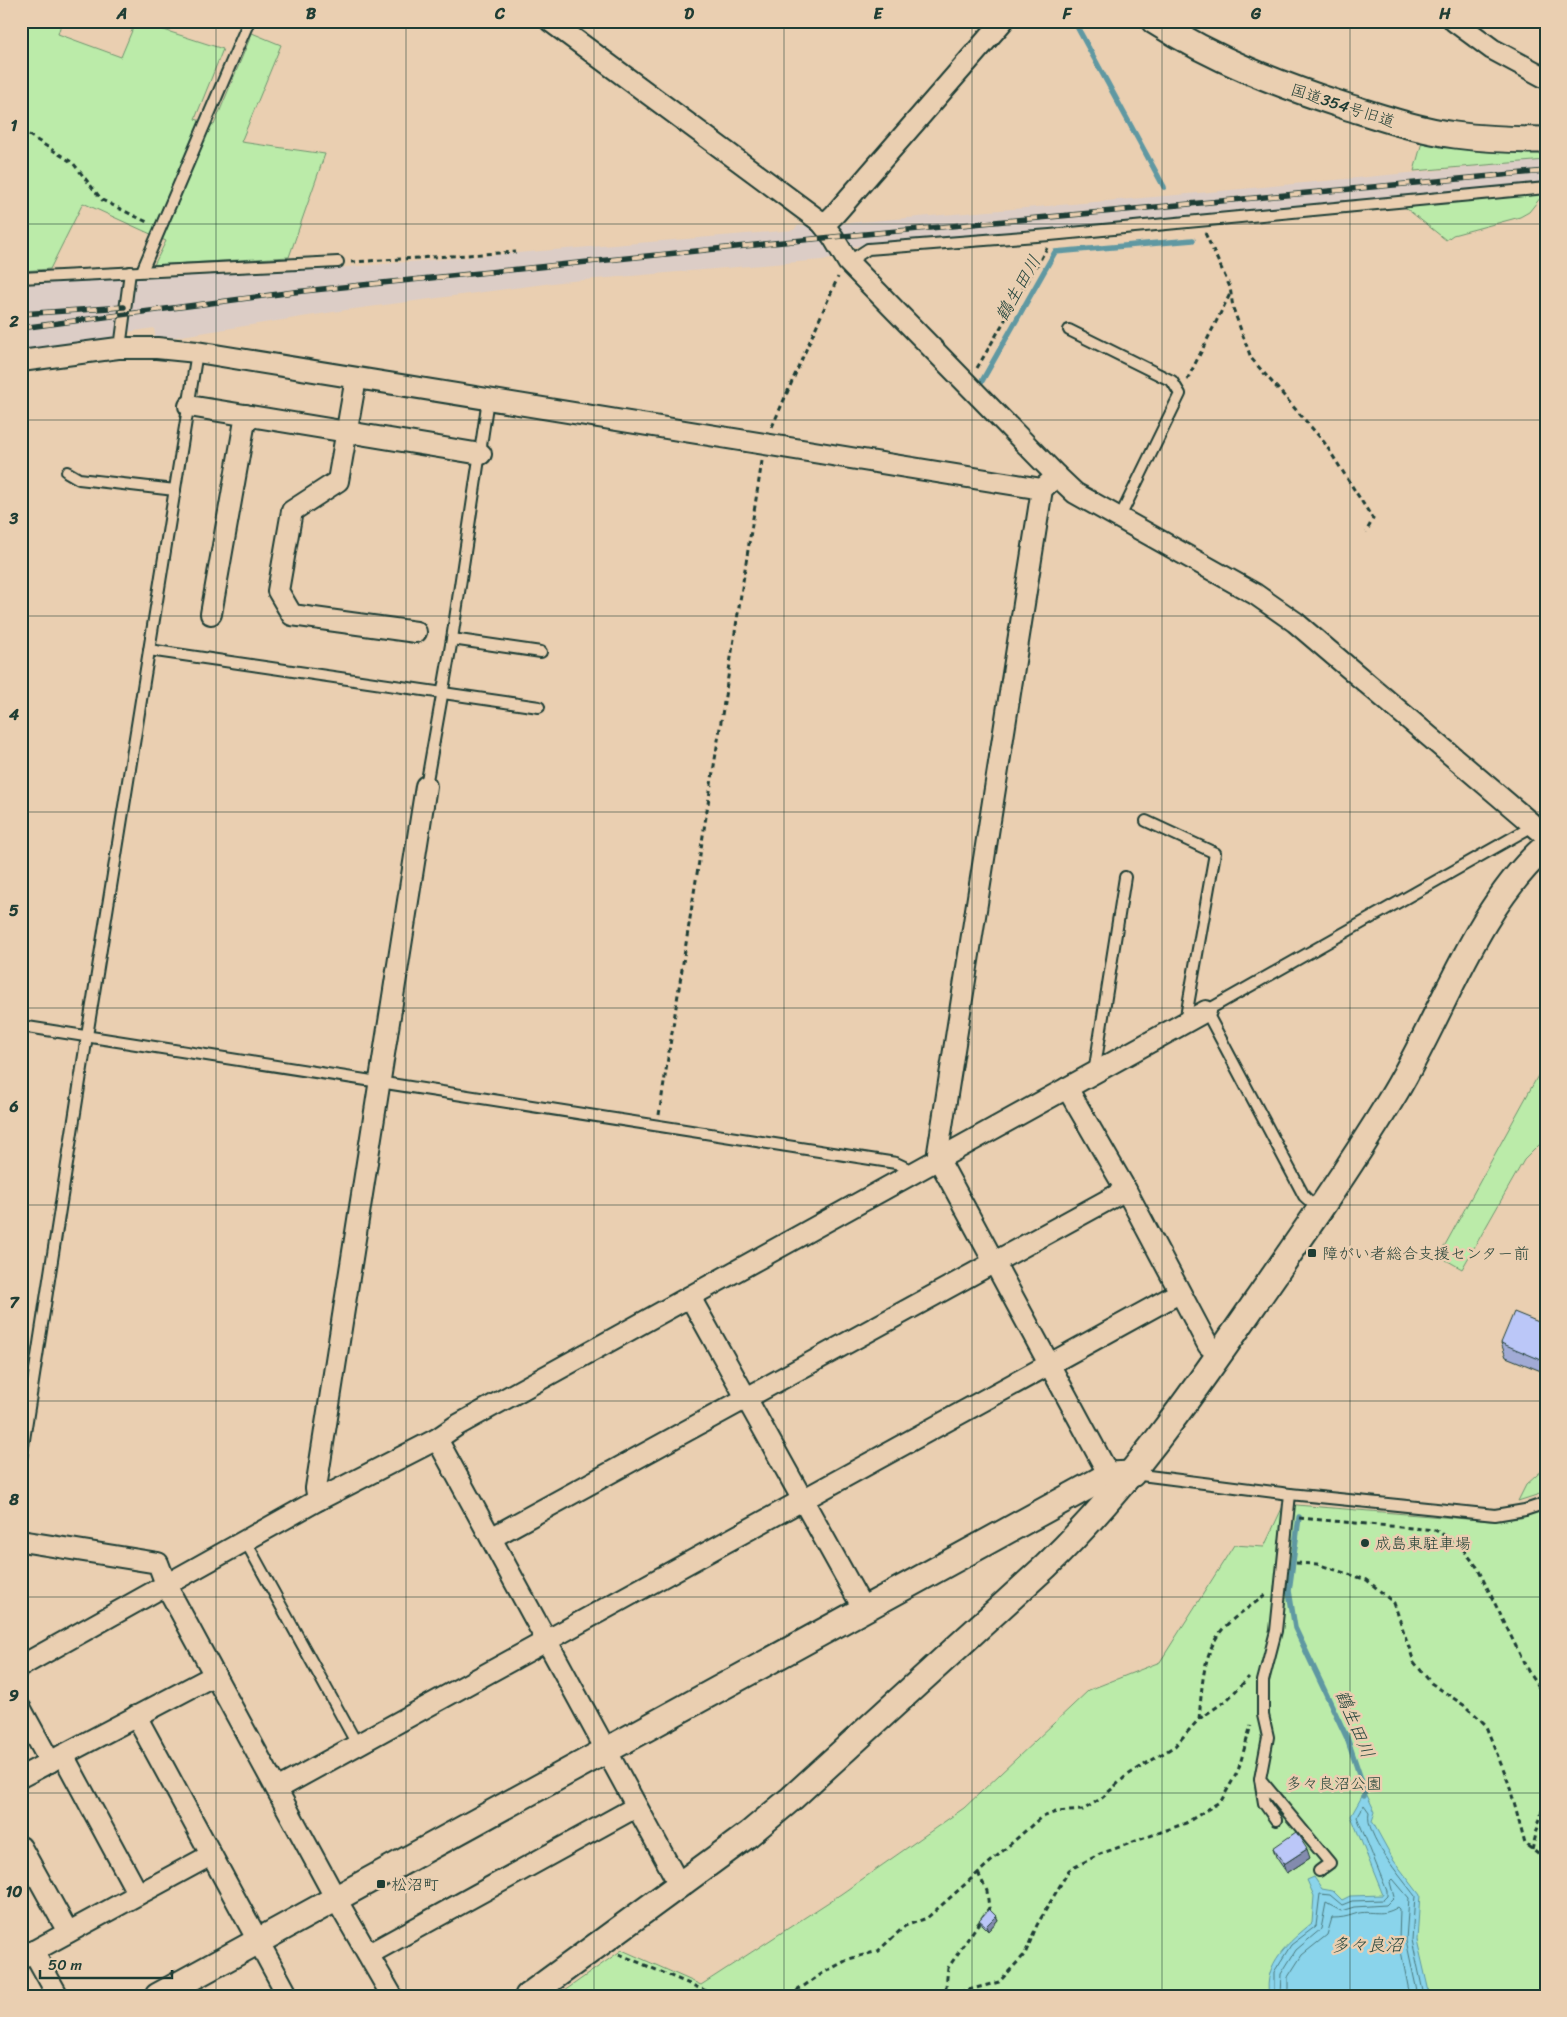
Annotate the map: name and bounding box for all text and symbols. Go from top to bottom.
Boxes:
text: A [116,0,127,28]
text: B [306,0,317,28]
text: C [494,0,506,28]
text: D [684,0,694,28]
text: E [874,0,884,28]
text: F [1062,0,1073,28]
text: G [1250,0,1262,28]
text: H [1438,0,1451,28]
street label: 国道354号旧道 [1287,75,1399,136]
text: 1 [11,111,18,140]
water label: 鶴生田川 [986,249,1050,327]
text: 2 [8,307,19,336]
text: 3 [9,504,19,533]
text: 4 [8,700,19,729]
text: 5 [9,896,19,925]
text: 6 [8,1092,19,1121]
place label: 障がい者総合支援センター前 [1322,1239,1529,1268]
marker: 障がい者総合支援センター前 [1306,1247,1318,1259]
text: 7 [9,1288,20,1317]
text: 8 [8,1485,19,1514]
place label: 成島東駐車場 [1375,1529,1471,1558]
marker: 成島東駐車場 [1359,1537,1371,1549]
text: 9 [9,1681,19,1710]
water label: 鶴生田川 [1326,1685,1384,1763]
park label: 多々良沼公園 [1286,1769,1382,1798]
place label: 松沼町 [391,1870,439,1899]
text: 10 [6,1877,22,1906]
marker: 松沼町 [375,1878,387,1890]
water label: 多々良沼 [1331,1929,1405,1961]
scale bar [40,1947,172,1979]
text: 50 m [48,1952,83,1978]

